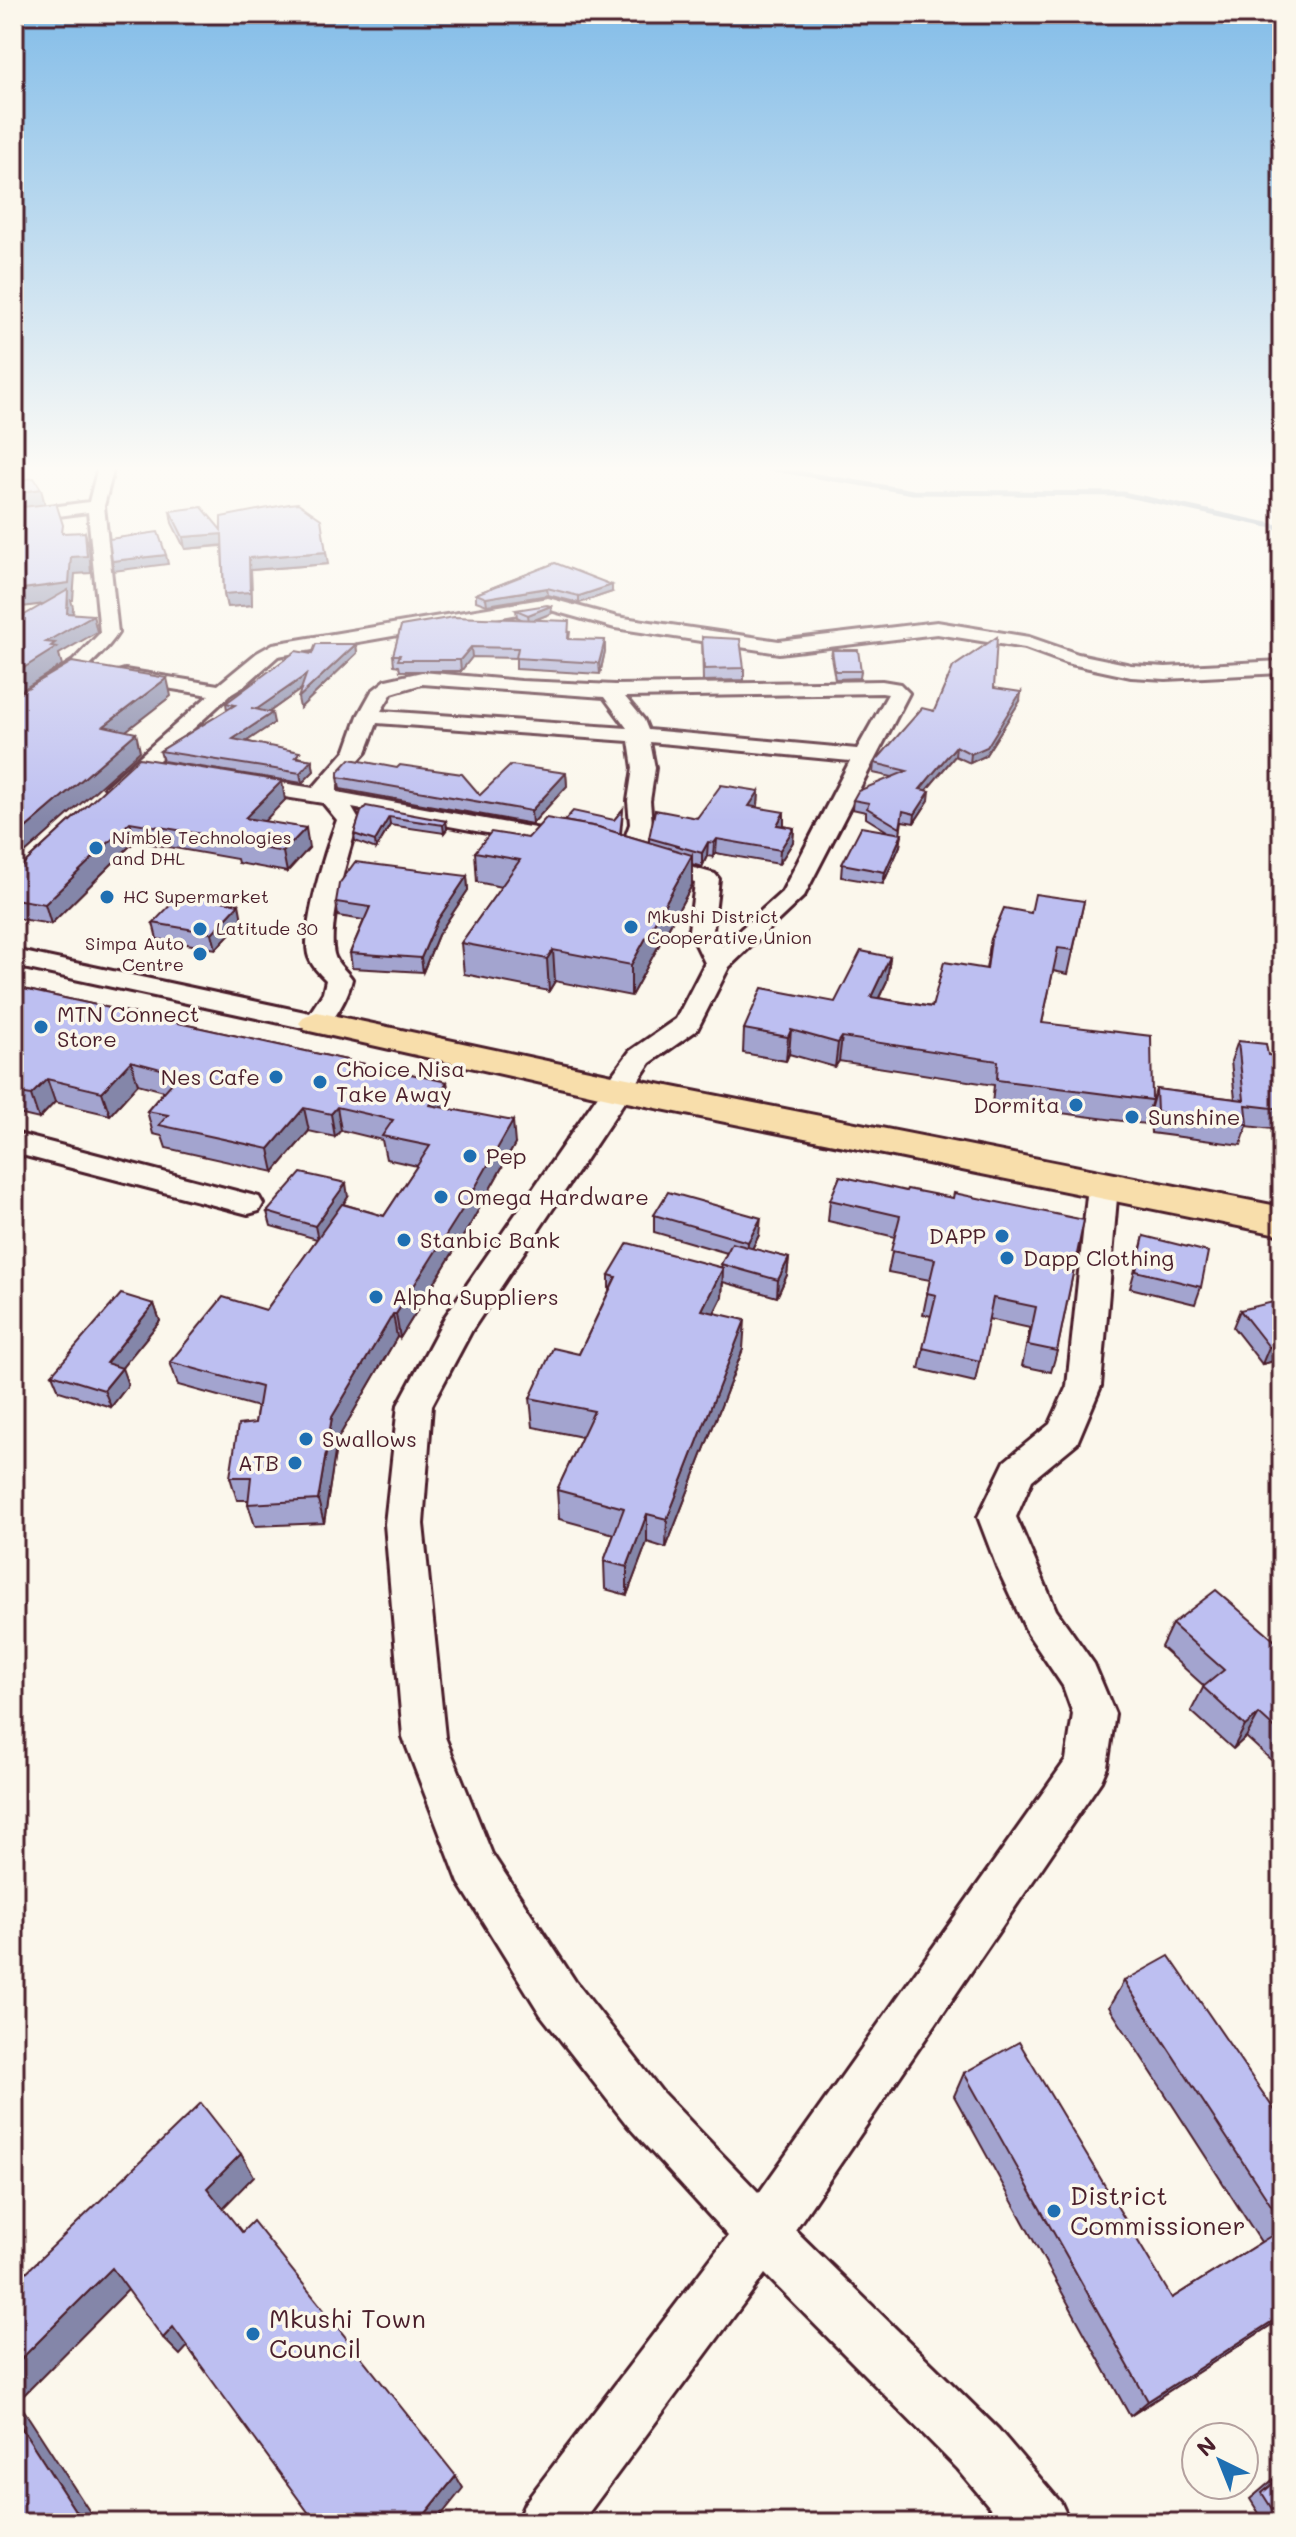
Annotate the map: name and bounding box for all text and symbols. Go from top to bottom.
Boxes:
place label: Nimble Technologies and DHL [112,825,292,870]
marker: Nimble Technologies and DHL [87,839,105,857]
place label: HC Supermarket [123,884,269,908]
marker: HC Supermarket [98,888,116,906]
place label: Mkushi District Cooperative Union [647,904,812,949]
place label: Latitude 30 [216,916,318,940]
marker: Mkushi District Cooperative Union [622,918,640,936]
marker: Latitude 30 [191,920,209,938]
place label: Simpa Auto Centre [85,931,184,976]
marker: Simpa Auto Centre [191,945,209,963]
place label: MTN Connect Store [57,999,199,1053]
marker: MTN Connect Store [32,1018,50,1036]
place label: Choice Nisa Take Away [336,1054,465,1108]
place label: Nes Cafe [161,1062,260,1091]
marker: Nes Cafe [267,1068,285,1086]
marker: Choice Nisa Take Away [311,1073,329,1091]
place label: Dormita [973,1090,1060,1119]
marker: Dormita [1067,1096,1085,1114]
place label: Sunshine [1148,1102,1240,1131]
marker: Sunshine [1123,1108,1141,1126]
place label: Pep [486,1141,527,1170]
marker: Pep [461,1147,479,1165]
place label: Omega Hardware [457,1182,649,1211]
marker: Omega Hardware [432,1188,450,1206]
place label: DAPP [929,1221,986,1250]
place label: Stanbic Bank [420,1225,560,1254]
marker: DAPP [993,1227,1011,1245]
marker: Stanbic Bank [395,1231,413,1249]
place label: Dapp Clothing [1023,1243,1174,1272]
marker: Dapp Clothing [998,1249,1016,1267]
place label: Alpha Suppliers [392,1282,559,1311]
marker: Alpha Suppliers [367,1288,385,1306]
place label: Swallows [322,1424,417,1453]
marker: Swallows [297,1430,315,1448]
place label: ATB [238,1448,279,1477]
marker: ATB [286,1454,304,1472]
place label: District Commissioner [1070,2178,1246,2242]
marker: District Commissioner [1045,2202,1063,2220]
place label: Mkushi Town Council [269,2301,426,2365]
marker: Mkushi Town Council [244,2325,262,2343]
north arrow [1180,2421,1260,2501]
text: N [1190,2430,1222,2462]

